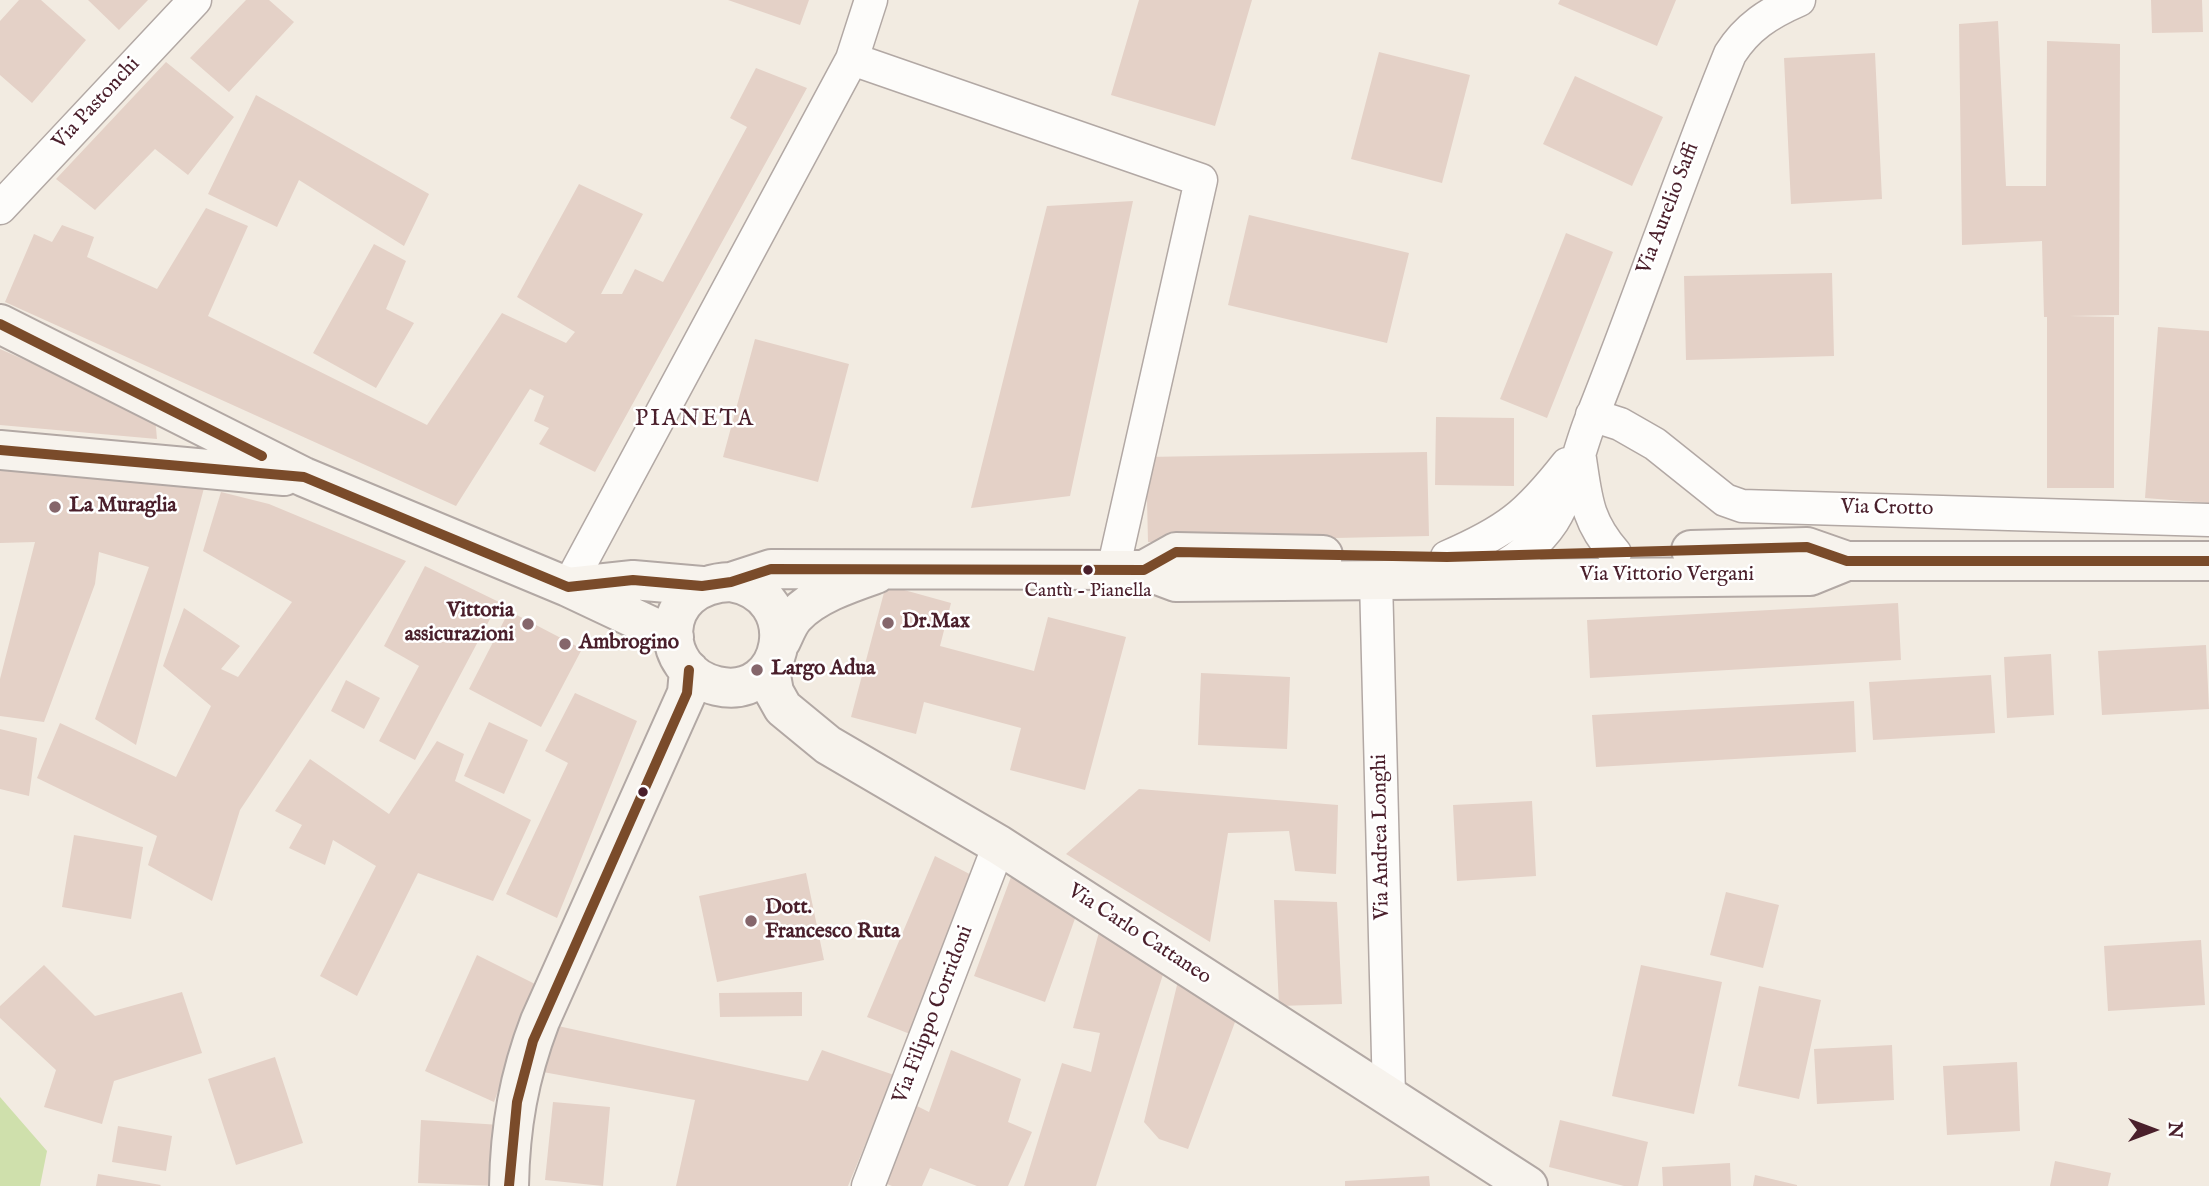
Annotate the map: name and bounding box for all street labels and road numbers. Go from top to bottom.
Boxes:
street label: Via Pastonchi [48,53,146,155]
street label: Via Aurelio Saffi [1632,140,1706,278]
street label: Via Crotto [1840,496,1934,522]
street label: Via Vittorio Vergani [1580,563,1754,589]
street label: Via Andrea Longhi [1368,754,1396,920]
street label: Via Carlo Cattaneo [1063,879,1215,991]
street label: Via Filippo Corridoni [888,923,980,1107]

